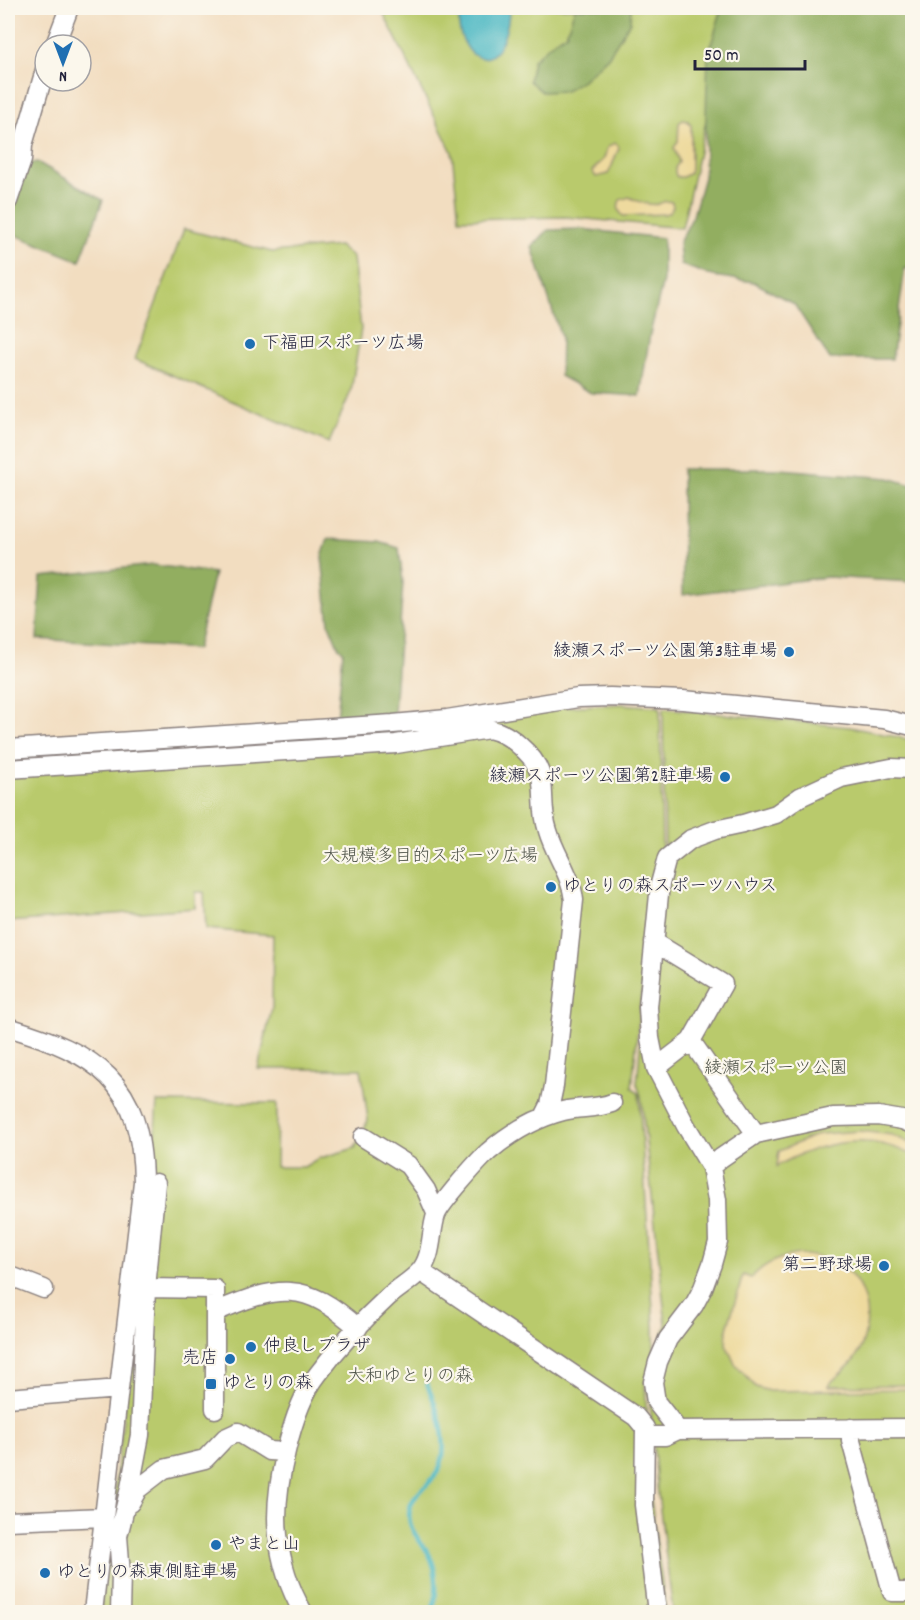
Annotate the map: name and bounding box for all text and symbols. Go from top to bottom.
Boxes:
north arrow [33,33,93,93]
scale bar [695,33,804,71]
text: 50 m [704,44,739,69]
text: N [59,64,67,87]
place label: 下福田スポーツ広場 [262,332,424,357]
marker: 下福田スポーツ広場 [243,337,257,351]
place label: 綾瀬スポーツ公園第3駐車場 [553,640,777,665]
marker: 綾瀬スポーツ公園第3駐車場 [782,645,796,659]
place label: 綾瀬スポーツ公園第2駐車場 [489,765,713,790]
marker: 綾瀬スポーツ公園第2駐車場 [718,770,732,784]
park label: 大規模多目的スポーツ広場 [322,845,538,870]
place label: ゆとりの森スポーツハウス [563,875,777,900]
marker: ゆとりの森スポーツハウス [544,880,558,894]
park label: 綾瀬スポーツ公園 [704,1057,848,1082]
place label: 第二野球場 [782,1254,872,1279]
marker: 第二野球場 [877,1259,891,1273]
place label: 仲良しプラザ [263,1335,371,1360]
marker: 仲良しプラザ [244,1340,258,1354]
place label: 売店 [182,1347,218,1372]
marker: 売店 [223,1352,237,1366]
park label: 大和ゆとりの森 [347,1365,473,1390]
place label: ゆとりの森 [223,1372,313,1397]
marker: ゆとりの森 [204,1377,218,1391]
place label: やまと山 [228,1533,300,1558]
marker: やまと山 [209,1538,223,1552]
place label: ゆとりの森東側駐車場 [57,1561,237,1586]
marker: ゆとりの森東側駐車場 [38,1566,52,1580]

